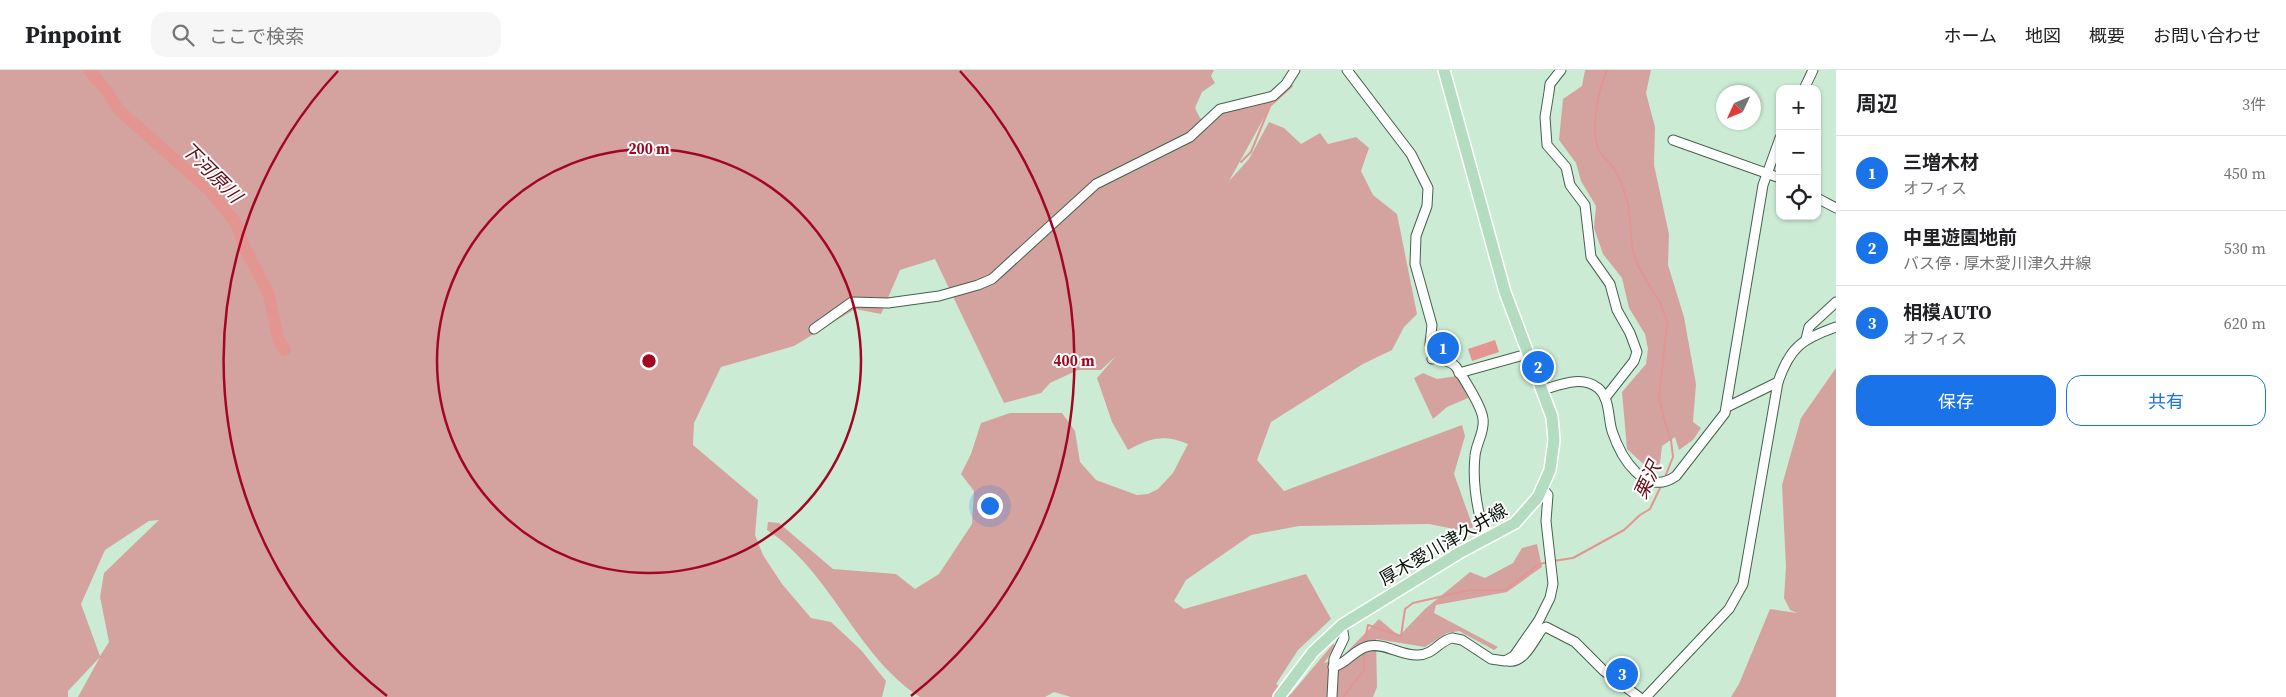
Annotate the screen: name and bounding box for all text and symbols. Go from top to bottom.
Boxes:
search box [151,12,501,57]
text: Pinpoint [25,18,121,51]
icon: search [169,21,197,49]
text: ここで検索 [209,23,304,49]
text: ホーム [1944,23,1997,48]
text: 地図 [2025,23,2061,48]
text: 概要 [2089,23,2125,48]
text: お問い合わせ [2153,23,2261,48]
north arrow [1716,85,1761,130]
map controls [1776,85,1821,220]
button: + [1776,85,1821,130]
text: 周辺 [1856,89,1898,118]
text: 3件 [2242,93,2266,115]
button: − [1776,130,1821,175]
water label: 下河原川 [176,136,249,209]
text: 200 m [628,138,670,159]
text: 三増木材 [1903,149,1979,175]
text: 1 [1868,162,1876,184]
text: 450 m [2224,162,2266,184]
button: locate [1776,175,1821,220]
text: オフィス [1903,177,1967,199]
text: 中里遊園地前 [1903,224,2017,250]
text: 2 [1868,237,1876,259]
text: 530 m [2224,237,2266,259]
text: バス停 · 厚木愛川津久井線 [1903,252,2091,274]
text: 相模AUTO [1903,299,1992,325]
text: 3 [1868,312,1876,334]
text: 620 m [2224,312,2266,334]
text: オフィス [1903,327,1967,349]
pin: 1 [1427,329,1459,367]
pin: 2 [1522,348,1554,386]
text: 400 m [1053,350,1095,371]
centre of rings [640,352,658,370]
button: 保存 [1856,375,2056,426]
button: 共有 [2066,375,2266,426]
water label: 栗沢 [1627,455,1668,503]
your location [977,493,1003,519]
street label: 厚木愛川津久井線 [1374,497,1512,591]
pin: 3 [1606,655,1638,693]

